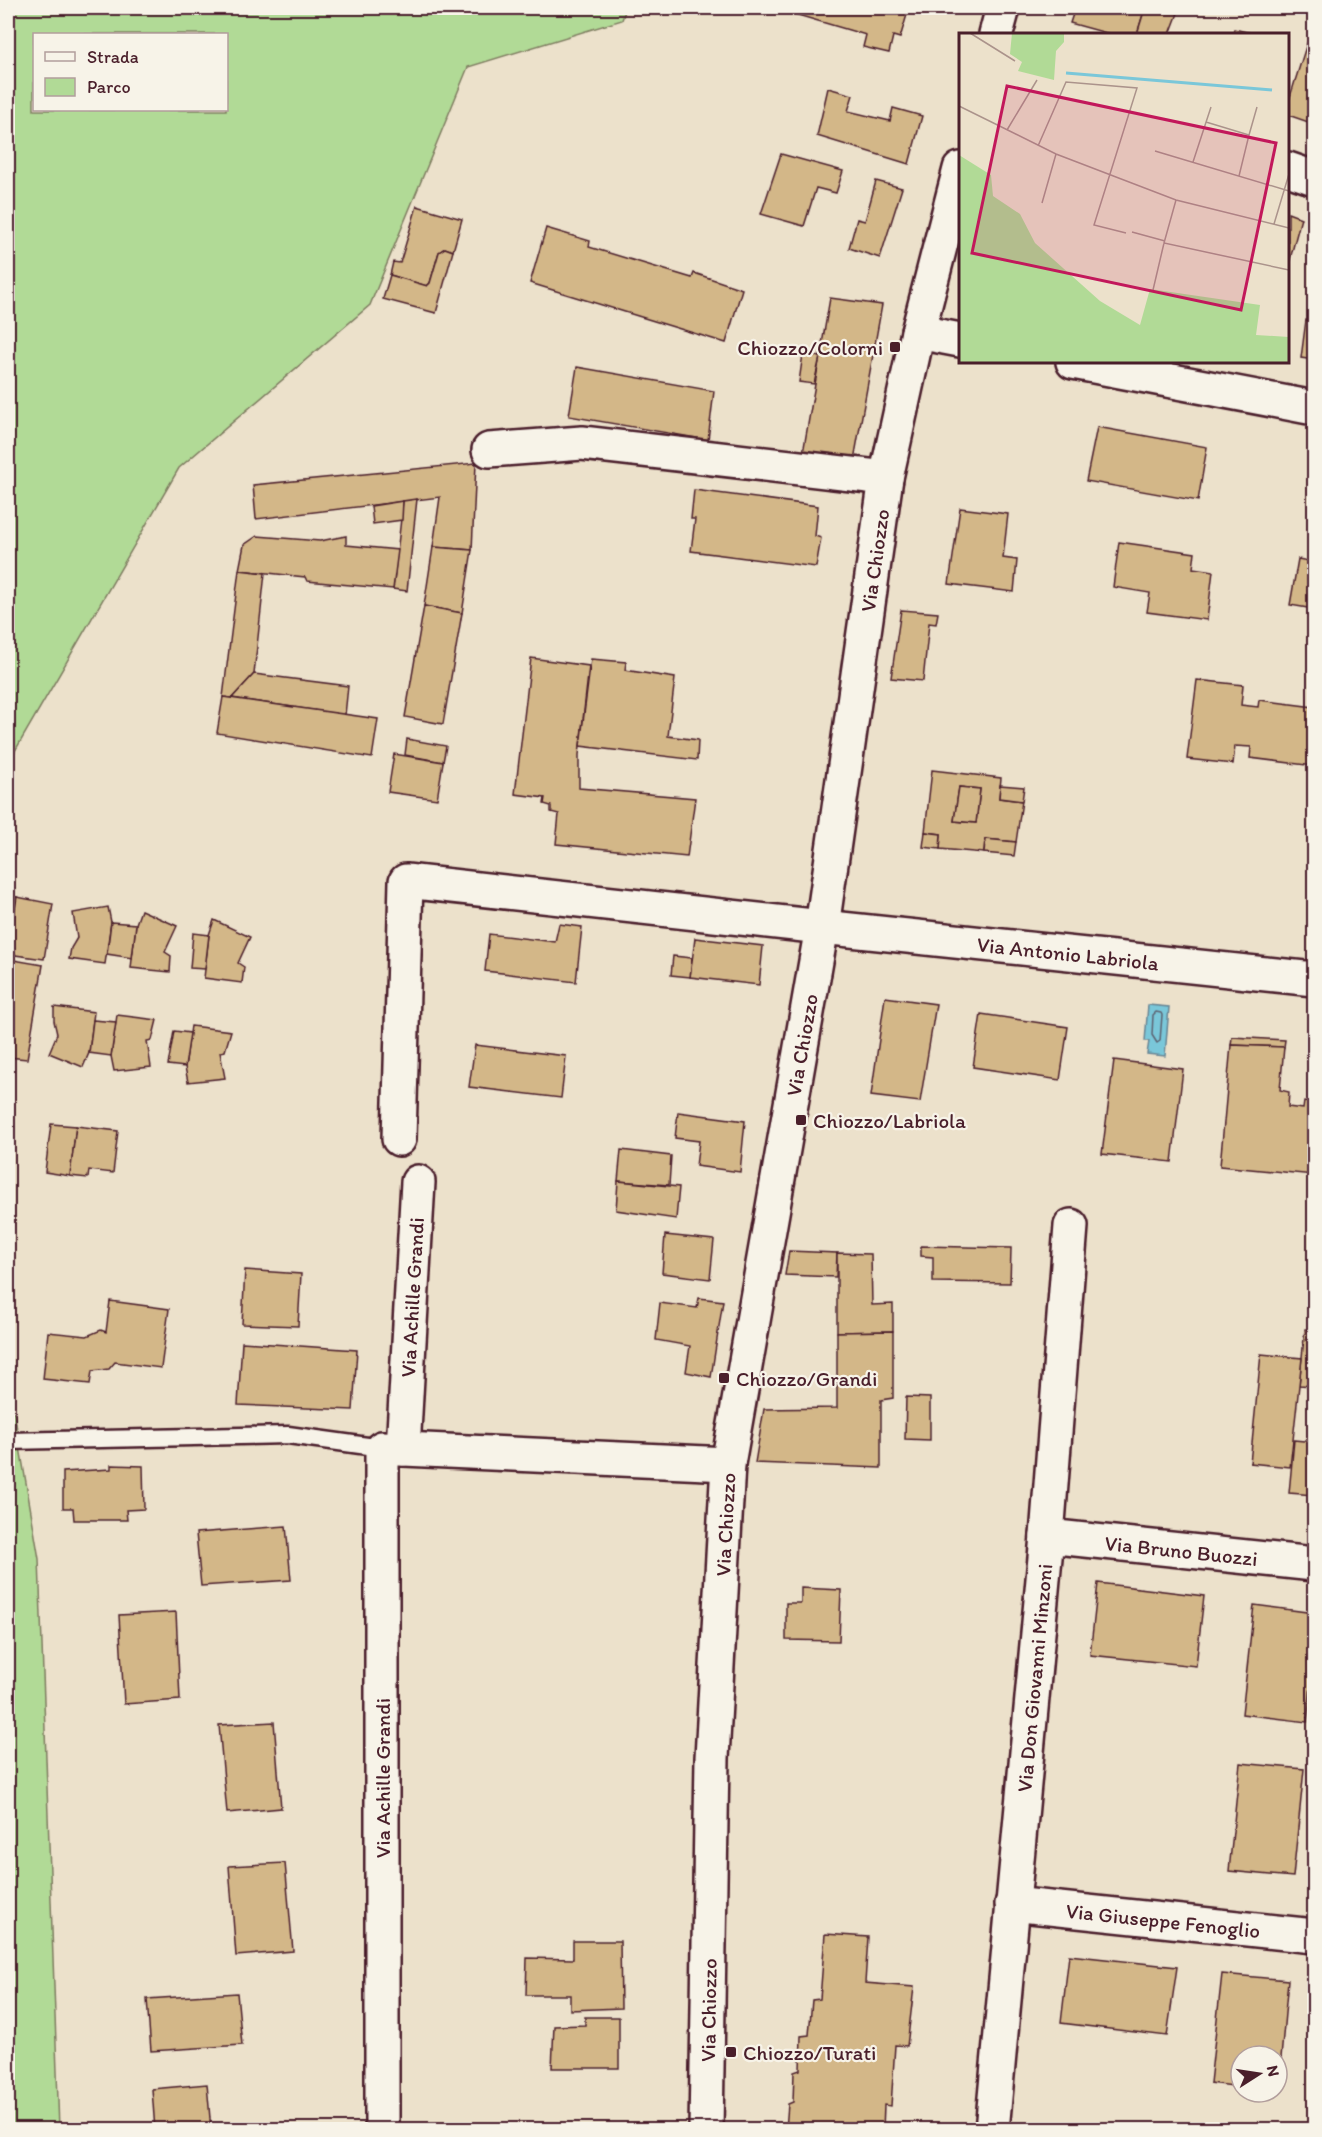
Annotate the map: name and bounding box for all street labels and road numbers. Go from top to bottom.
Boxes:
street label: Via Chiozzo [855,507,894,613]
street label: Via Antonio Labriola [976,931,1160,975]
street label: Via Chiozzo [780,992,823,1098]
street label: Via Achille Grandi [395,1216,429,1378]
street label: Via Chiozzo [709,1472,740,1577]
street label: Via Bruno Buozzi [1104,1530,1259,1571]
street label: Via Don Giovanni Minzoni [1011,1563,1057,1793]
street label: Via Achille Grandi [370,1698,395,1858]
street label: Via Giuseppe Fenoglio [1065,1897,1262,1943]
street label: Via Chiozzo [695,1958,721,2062]

